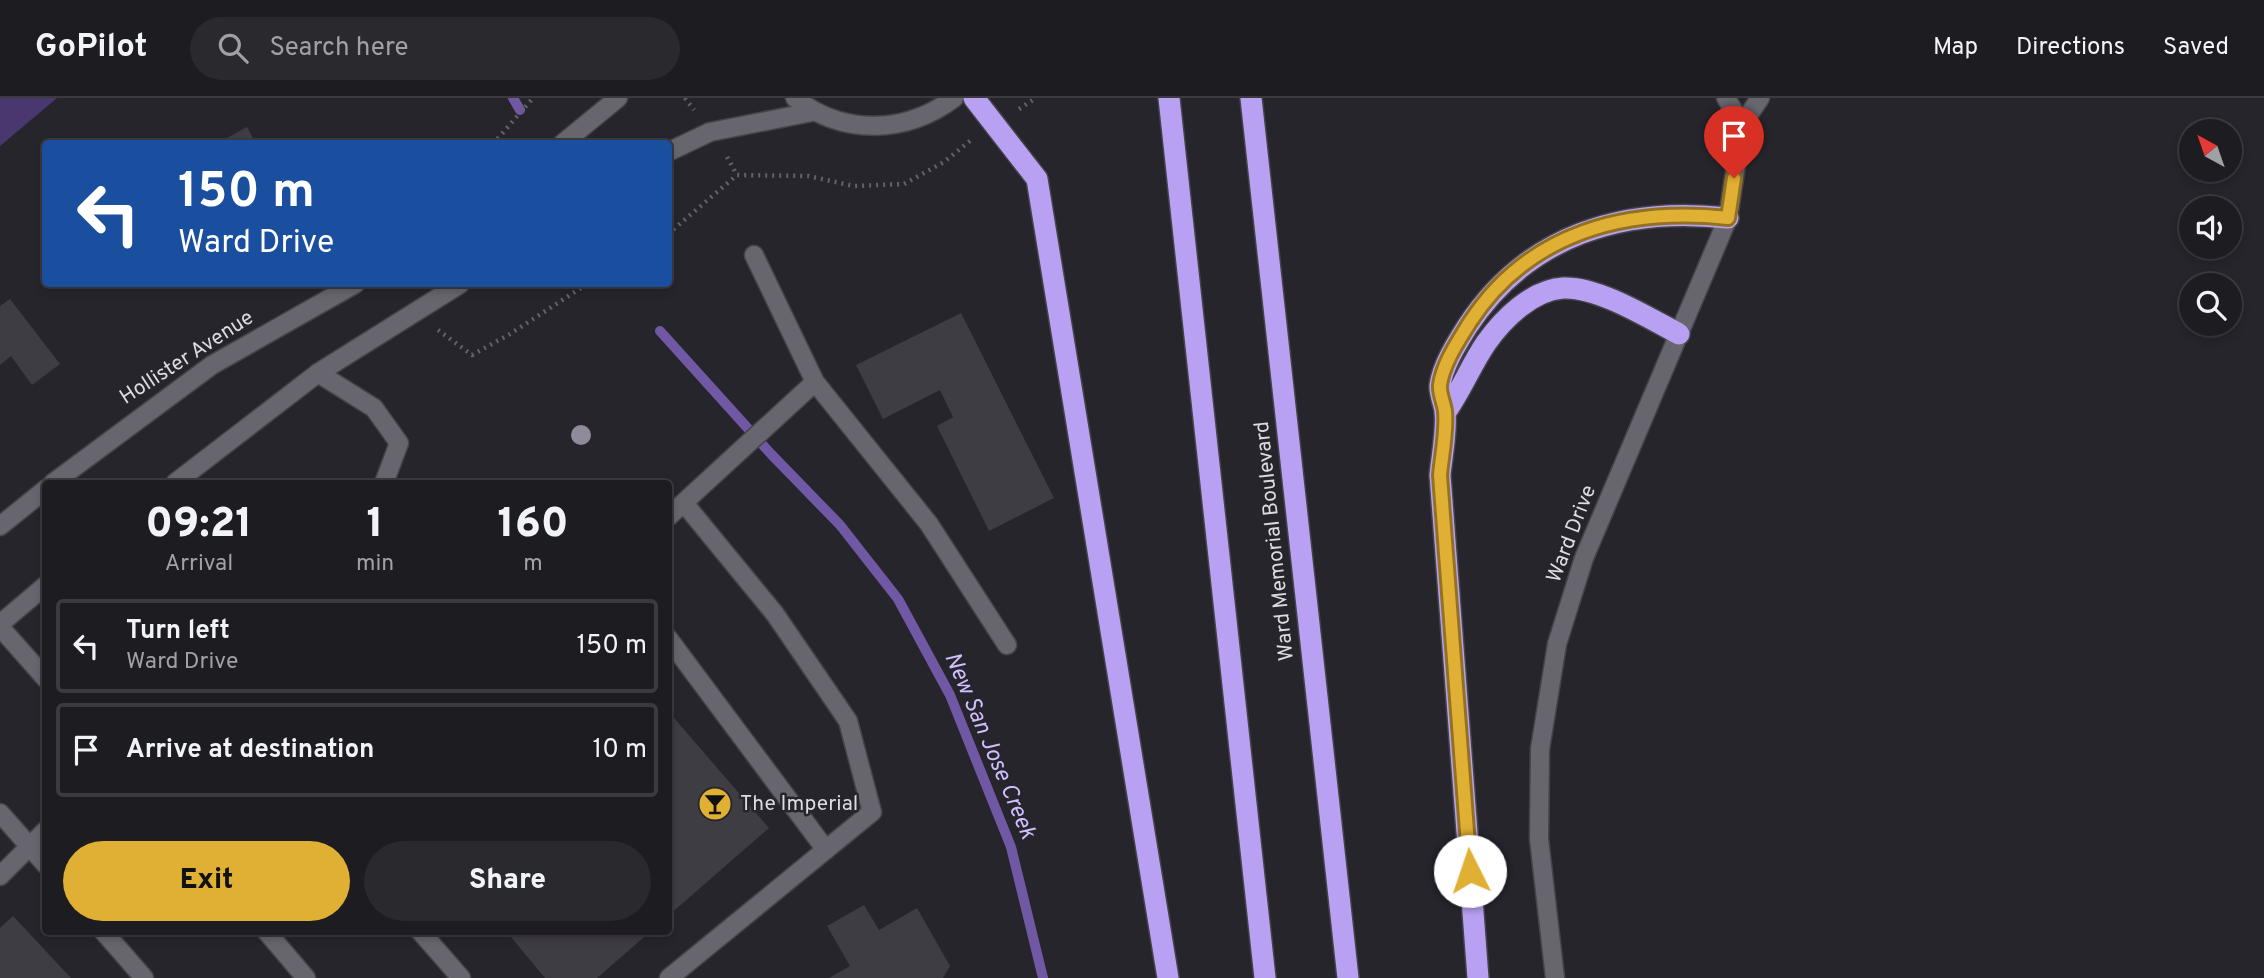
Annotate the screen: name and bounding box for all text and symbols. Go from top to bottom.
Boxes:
search box [190,17,680,80]
text: GoPilot [35,27,148,69]
icon: search [214,29,252,67]
text: Search here [270,32,408,65]
text: Map [1933,33,1978,63]
text: Directions [2016,33,2125,63]
text: Saved [2163,33,2229,63]
pin [1704,106,1764,178]
icon: arrive [1715,117,1753,155]
north arrow [2179,119,2242,182]
map controls [2179,119,2242,336]
text: 150 m [178,163,315,225]
icon: left [63,168,154,259]
button: sound [2179,196,2242,259]
text: Ward Drive [178,224,334,264]
button: search [2179,273,2242,336]
street label: Hollister Avenue [115,305,259,411]
street label: Ward Memorial Boulevard [1249,420,1301,662]
street label: Ward Drive [1541,481,1603,587]
text: 09:21 [145,499,253,552]
text: 1 [366,499,384,552]
text: 160 [498,499,569,552]
text: Arrival [165,550,233,579]
text: min [356,550,394,579]
text: m [523,550,543,579]
text: Turn left [126,615,230,648]
icon: left [67,627,105,665]
text: 150 m [576,630,647,663]
text: Ward Drive [126,648,238,677]
water label: New San Jose Creek [937,648,1042,844]
icon: arrive [67,731,105,769]
text: Arrive at destination [126,734,374,767]
text: 10 m [592,734,647,767]
bar icon: The Imperial [696,785,734,823]
place label: The Imperial [740,791,858,818]
position arrow [1433,834,1507,908]
button: Exit [63,841,350,921]
button: Share [364,841,651,921]

